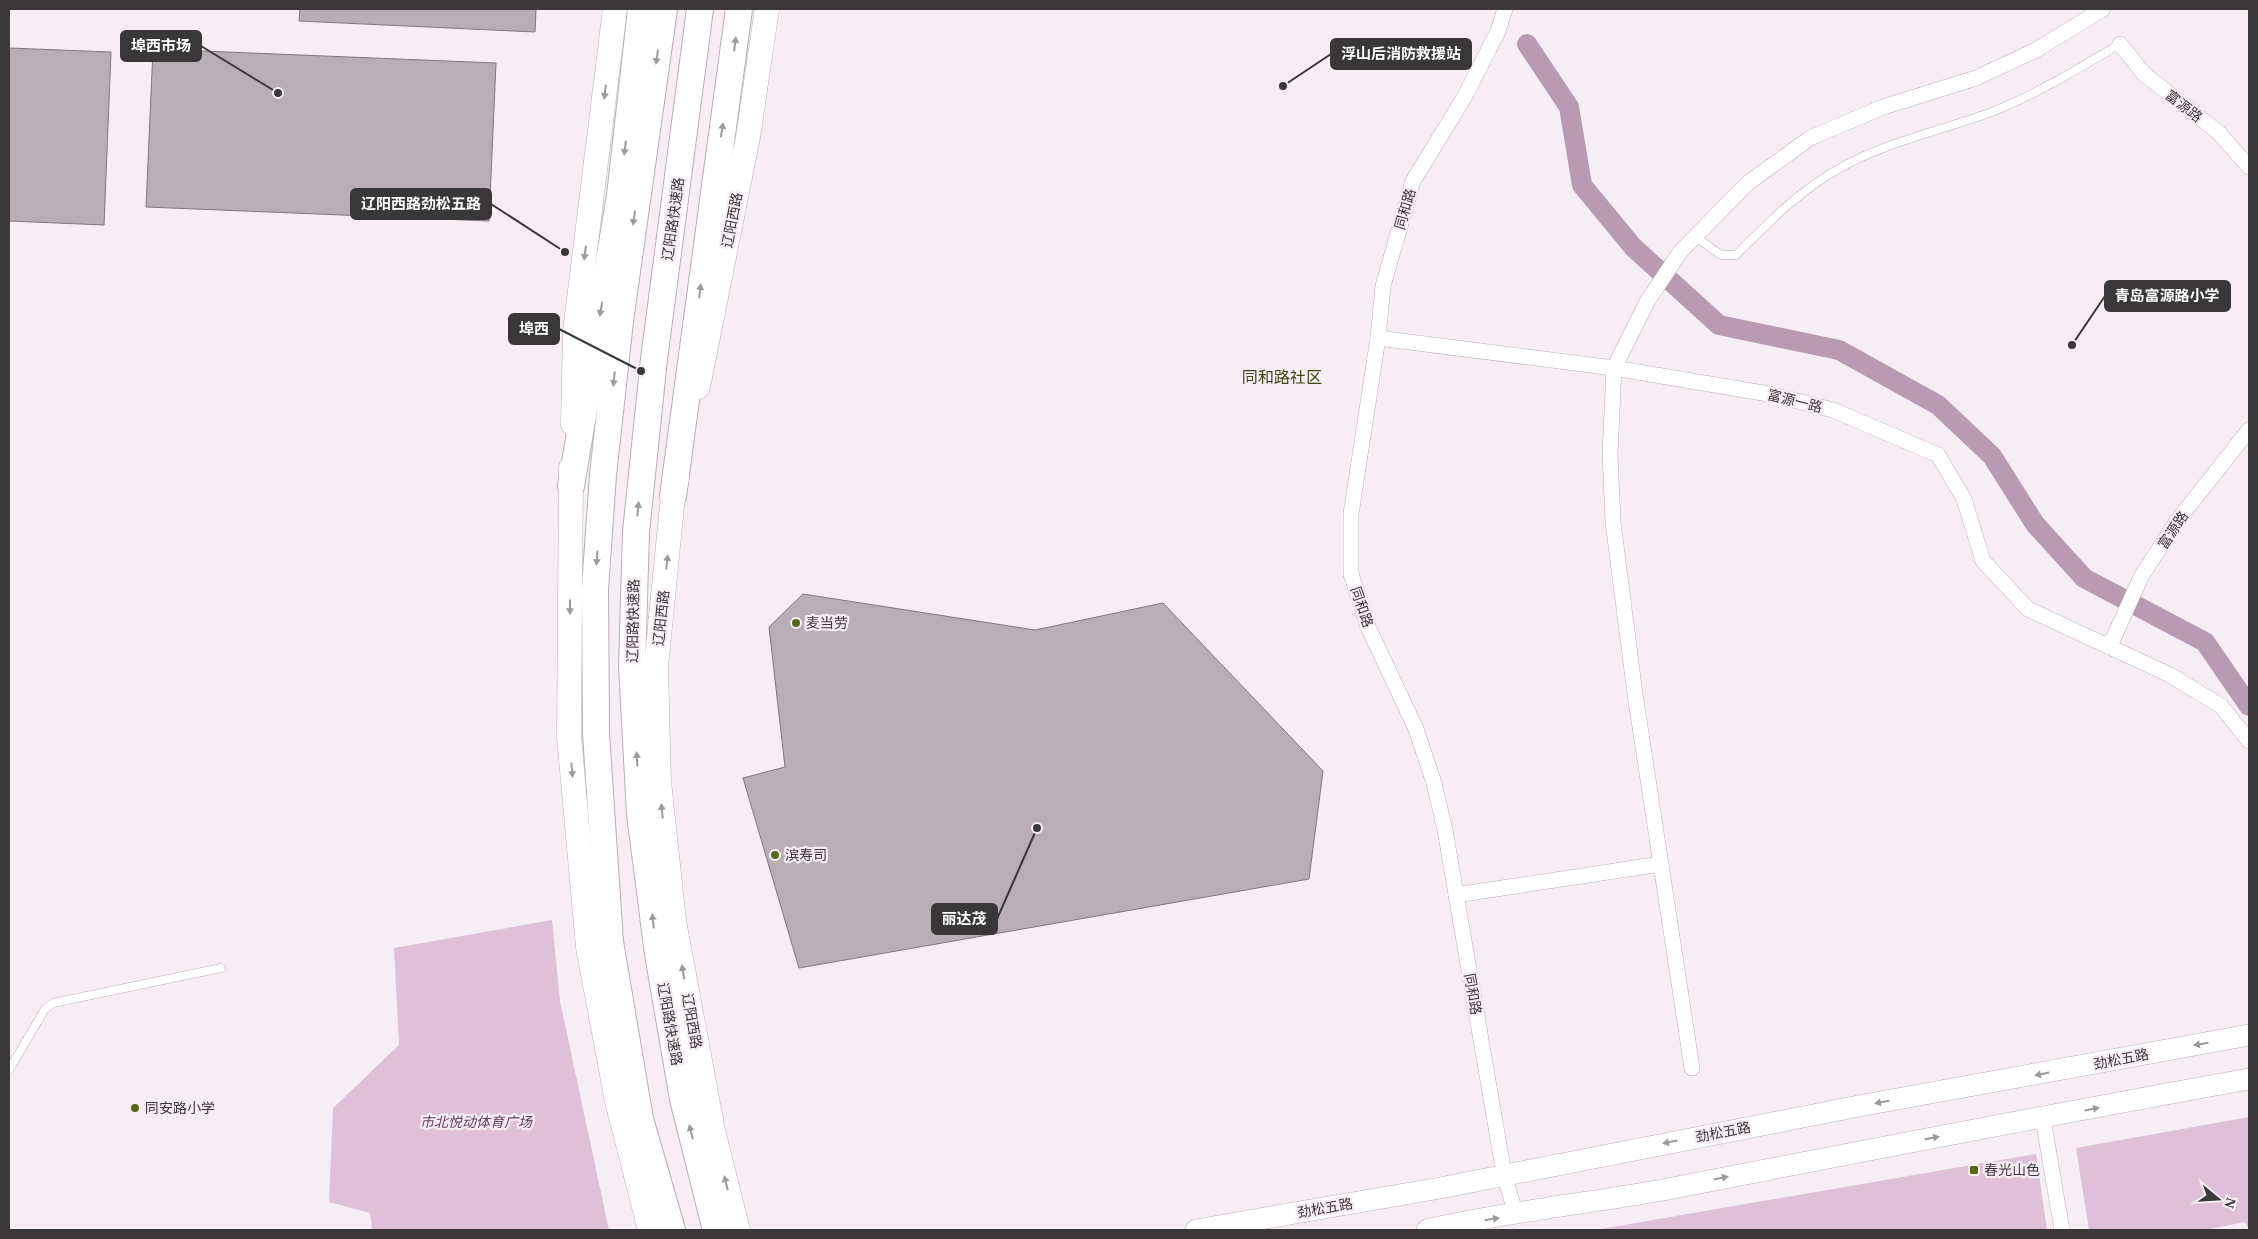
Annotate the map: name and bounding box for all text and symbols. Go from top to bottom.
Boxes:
callout: 埠西市场 [121,31,201,61]
one-way arrow [731,36,739,52]
text: 埠西市场 [131,37,191,54]
callout: 浮山后消防救援站 [1331,39,1471,69]
text: 浮山后消防救援站 [1341,46,1461,62]
one-way arrow [653,49,661,65]
one-way arrow [601,84,609,100]
street label: 富源路 [2163,88,2205,125]
one-way arrow [719,122,727,138]
one-way arrow [621,141,629,157]
street label: 辽阳路快速路 [660,176,687,262]
street label: 同和路 [1392,187,1418,231]
callout: 辽阳西路劲松五路 [351,189,491,219]
street label: 辽阳西路 [720,191,745,249]
text: 辽阳西路劲松五路 [361,196,481,212]
one-way arrow [630,210,638,226]
one-way arrow [581,245,589,261]
callout: 青岛富源路小学 [2105,281,2230,311]
one-way arrow [696,283,704,299]
text: 青岛富源路小学 [2114,287,2220,304]
one-way arrow [596,301,604,317]
callout: 埠西 [509,314,559,344]
text: 埠西 [519,320,549,337]
district label: 同和路社区 [1242,369,1322,386]
one-way arrow [610,371,618,387]
street label: 富源一路 [1766,387,1824,416]
one-way arrow [634,501,642,517]
street label: 富源路 [2155,509,2191,552]
one-way arrow [593,551,601,567]
one-way arrow [663,554,671,570]
street label: 辽阳路快速路 [625,579,642,663]
street label: 同和路 [1348,585,1375,629]
street label: 辽阳西路 [651,589,672,647]
one-way arrow [566,600,574,616]
place label: 麦当劳 [806,616,848,631]
marker: 麦当劳 [790,617,802,629]
one-way arrow [632,751,640,767]
one-way arrow [568,762,576,778]
one-way arrow [658,803,666,819]
place label: 滨寿司 [785,847,827,863]
marker: 滨寿司 [769,849,781,861]
callout: 丽达茂 [932,904,997,934]
text: 丽达茂 [941,911,987,927]
one-way arrow [649,912,657,928]
one-way arrow [679,964,687,980]
street label: 同和路 [1461,972,1484,1016]
street label: 辽阳路快速路 [655,981,684,1067]
street label: 辽阳西路 [679,992,704,1050]
one-way arrow [2193,1040,2209,1048]
street label: 劲松五路 [2092,1047,2150,1072]
one-way arrow [2033,1071,2049,1079]
one-way arrow [1873,1099,1889,1107]
place label: 同安路小学 [145,1101,215,1116]
marker: 同安路小学 [129,1102,141,1114]
one-way arrow [2084,1105,2100,1113]
park label: 市北悦动体育广场 [420,1115,533,1130]
street label: 劲松五路 [1694,1120,1752,1145]
one-way arrow [687,1125,695,1140]
one-way arrow [1924,1133,1940,1141]
one-way arrow [1663,1138,1678,1146]
place label: 春光山色 [1984,1162,2040,1178]
marker: 春光山色 [1968,1164,1980,1176]
one-way arrow [1713,1174,1729,1182]
north arrow [2193,1174,2243,1224]
one-way arrow [722,1175,730,1191]
street label: 劲松五路 [1296,1196,1354,1221]
text: N [2221,1196,2239,1210]
one-way arrow [1484,1214,1500,1222]

